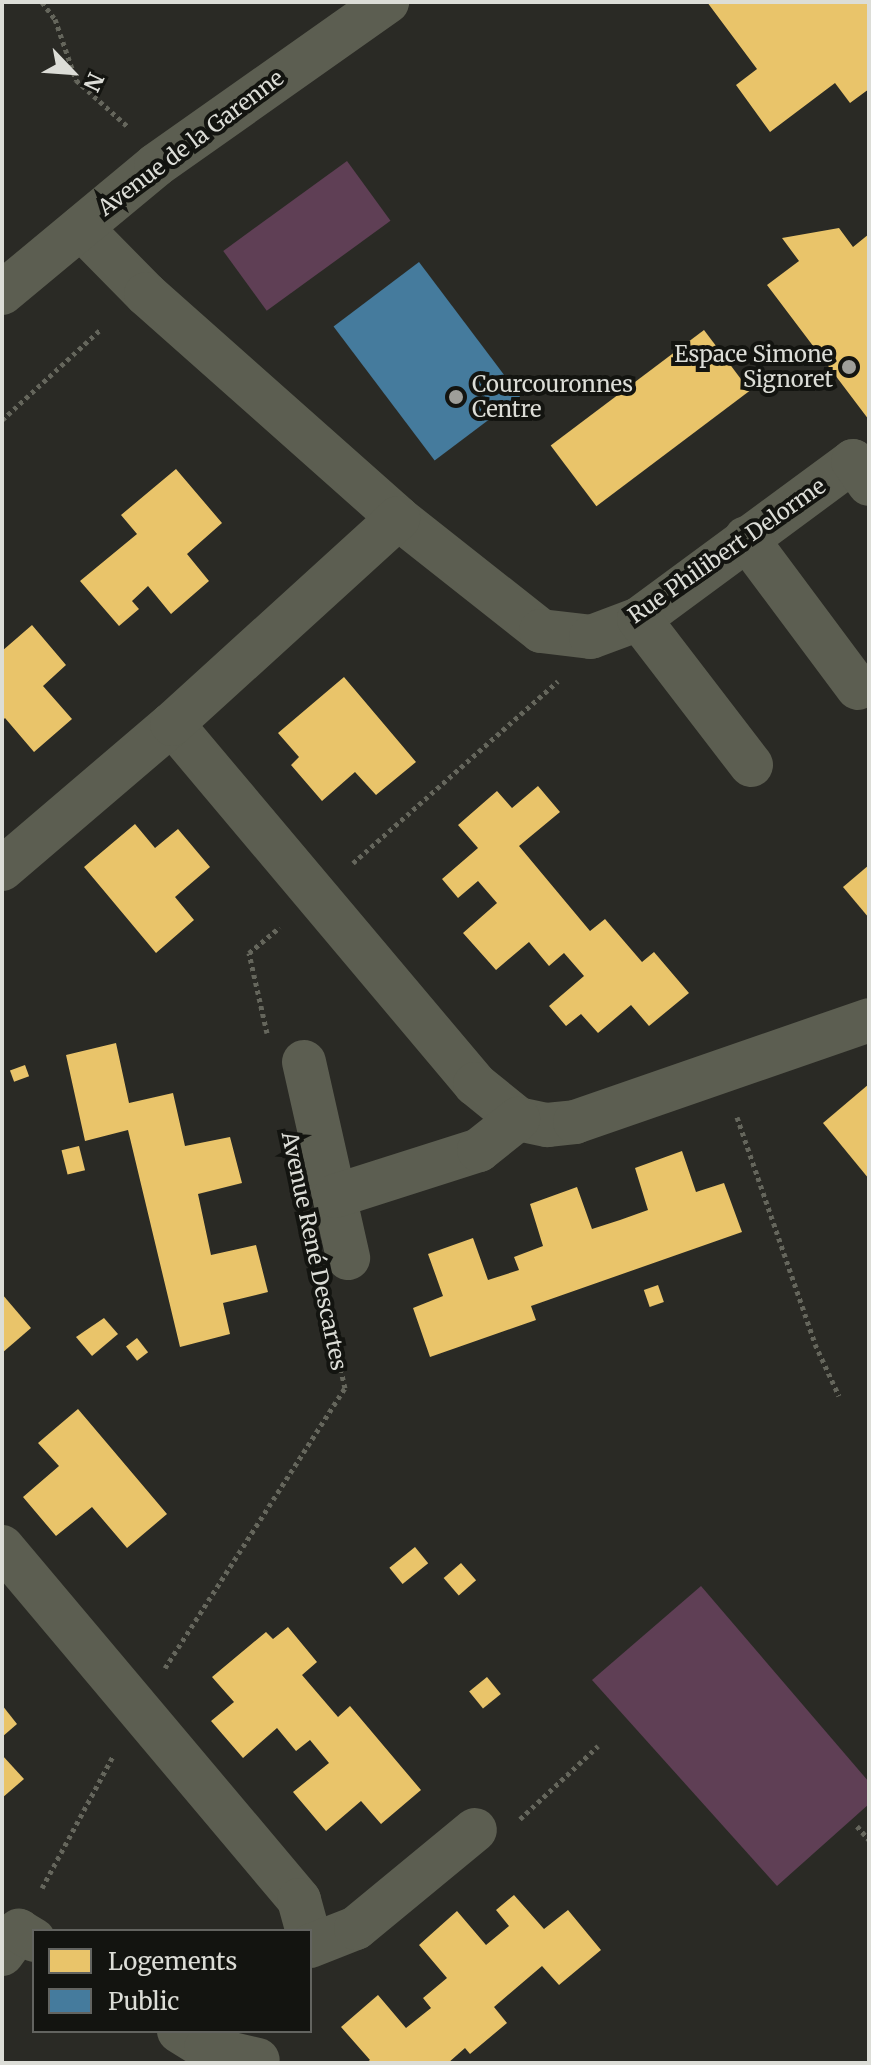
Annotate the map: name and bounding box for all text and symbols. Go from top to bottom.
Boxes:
north arrow [32,32,112,112]
street label: Avenue de la Garenne [93,65,289,221]
text: N [77,68,110,96]
place label: Espace Simone Signoret [674,341,833,392]
marker: Espace Simone Signoret [840,358,858,376]
place label: Courcouronnes Centre [472,371,633,422]
marker: Courcouronnes Centre [447,388,465,406]
street label: Rue Philibert Delorme [623,473,831,629]
street label: Avenue René Descartes [276,1129,352,1373]
legend [32,1929,312,2033]
text: Logements [108,1946,237,1977]
text: Public [108,1986,179,2017]

